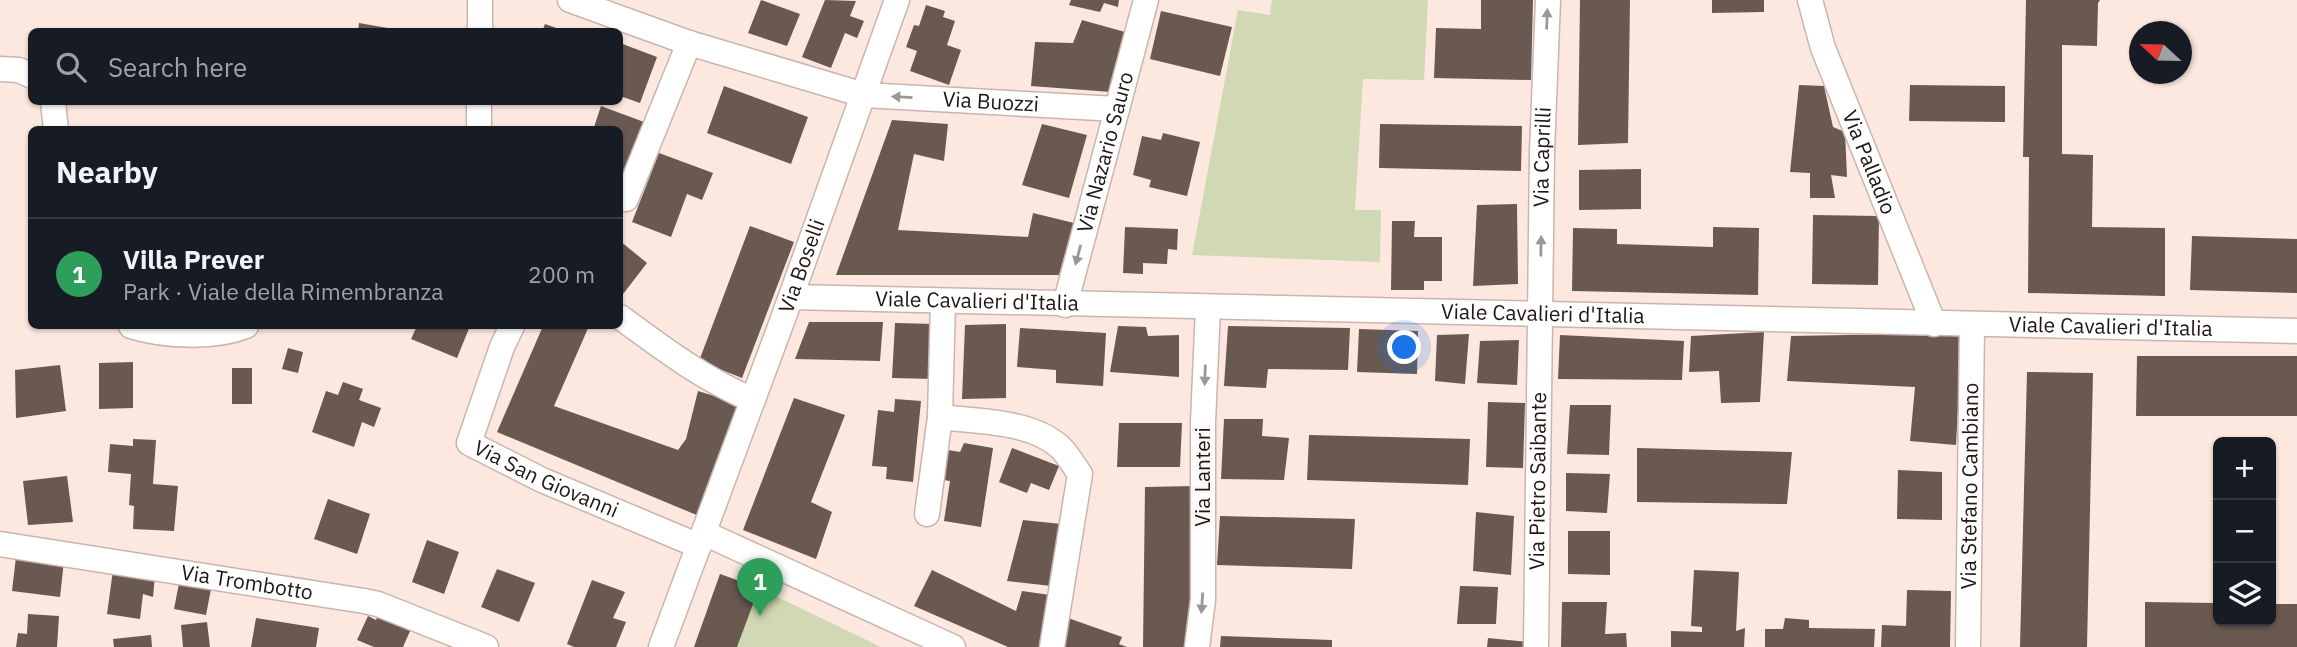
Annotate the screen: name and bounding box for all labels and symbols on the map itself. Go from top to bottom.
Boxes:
one-way arrow [1542,7,1553,29]
north arrow [2129,21,2192,84]
street label: Via Nazario Sauro [1070,68,1139,236]
street label: Via Buozzi [942,84,1040,118]
one-way arrow [891,92,913,103]
street label: Via Caprilli [1526,106,1557,207]
street label: Via Palladio [1836,106,1903,218]
street label: Via Boselli [771,215,831,317]
one-way arrow [1535,235,1547,257]
one-way arrow [1072,244,1083,266]
street label: Viale Cavalieri d'Italia [875,284,1079,316]
street label: Viale Cavalieri d'Italia [1441,297,1645,329]
street label: Viale Cavalieri d'Italia [2008,309,2213,342]
your location [1387,330,1421,364]
one-way arrow [1199,365,1211,387]
street label: Via Stefano Cambiano [1954,382,1984,590]
street label: Via Pietro Saibante [1522,392,1552,570]
street label: Via Lanteri [1188,427,1216,527]
street label: Via San Giovanni [469,433,623,524]
street label: Via Trombotto [179,558,315,606]
pin: 1 [737,558,783,616]
one-way arrow [1196,592,1207,614]

